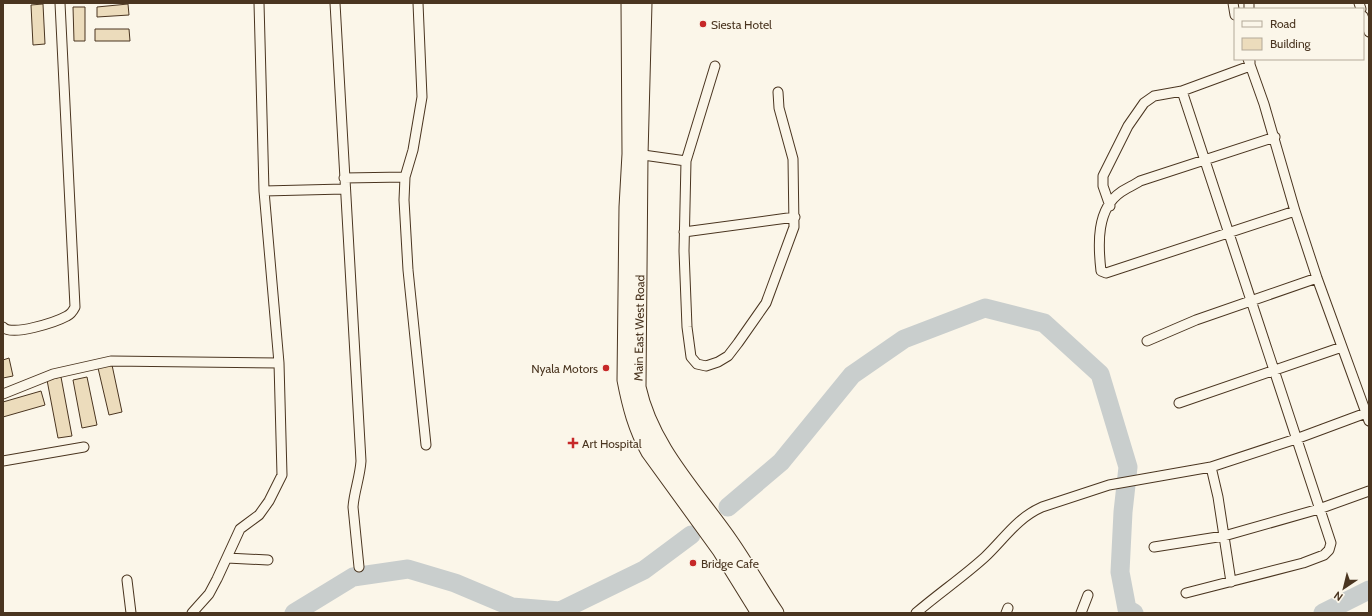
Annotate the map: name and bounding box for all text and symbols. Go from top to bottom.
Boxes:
legend [1234,8,1364,60]
text: Road [1270,16,1296,31]
place label: Siesta Hotel [711,17,772,32]
marker: Siesta Hotel [698,19,708,29]
text: Building [1270,36,1312,51]
street label: Main East West Road [631,275,647,381]
place label: Nyala Motors [531,361,598,376]
marker: Nyala Motors [601,363,611,373]
place label: Art Hospital [582,436,642,451]
marker: Art Hospital [567,437,579,449]
place label: Bridge Cafe [701,556,759,571]
marker: Bridge Cafe [688,558,698,568]
north arrow [1324,568,1364,608]
text: N [1331,588,1345,604]

